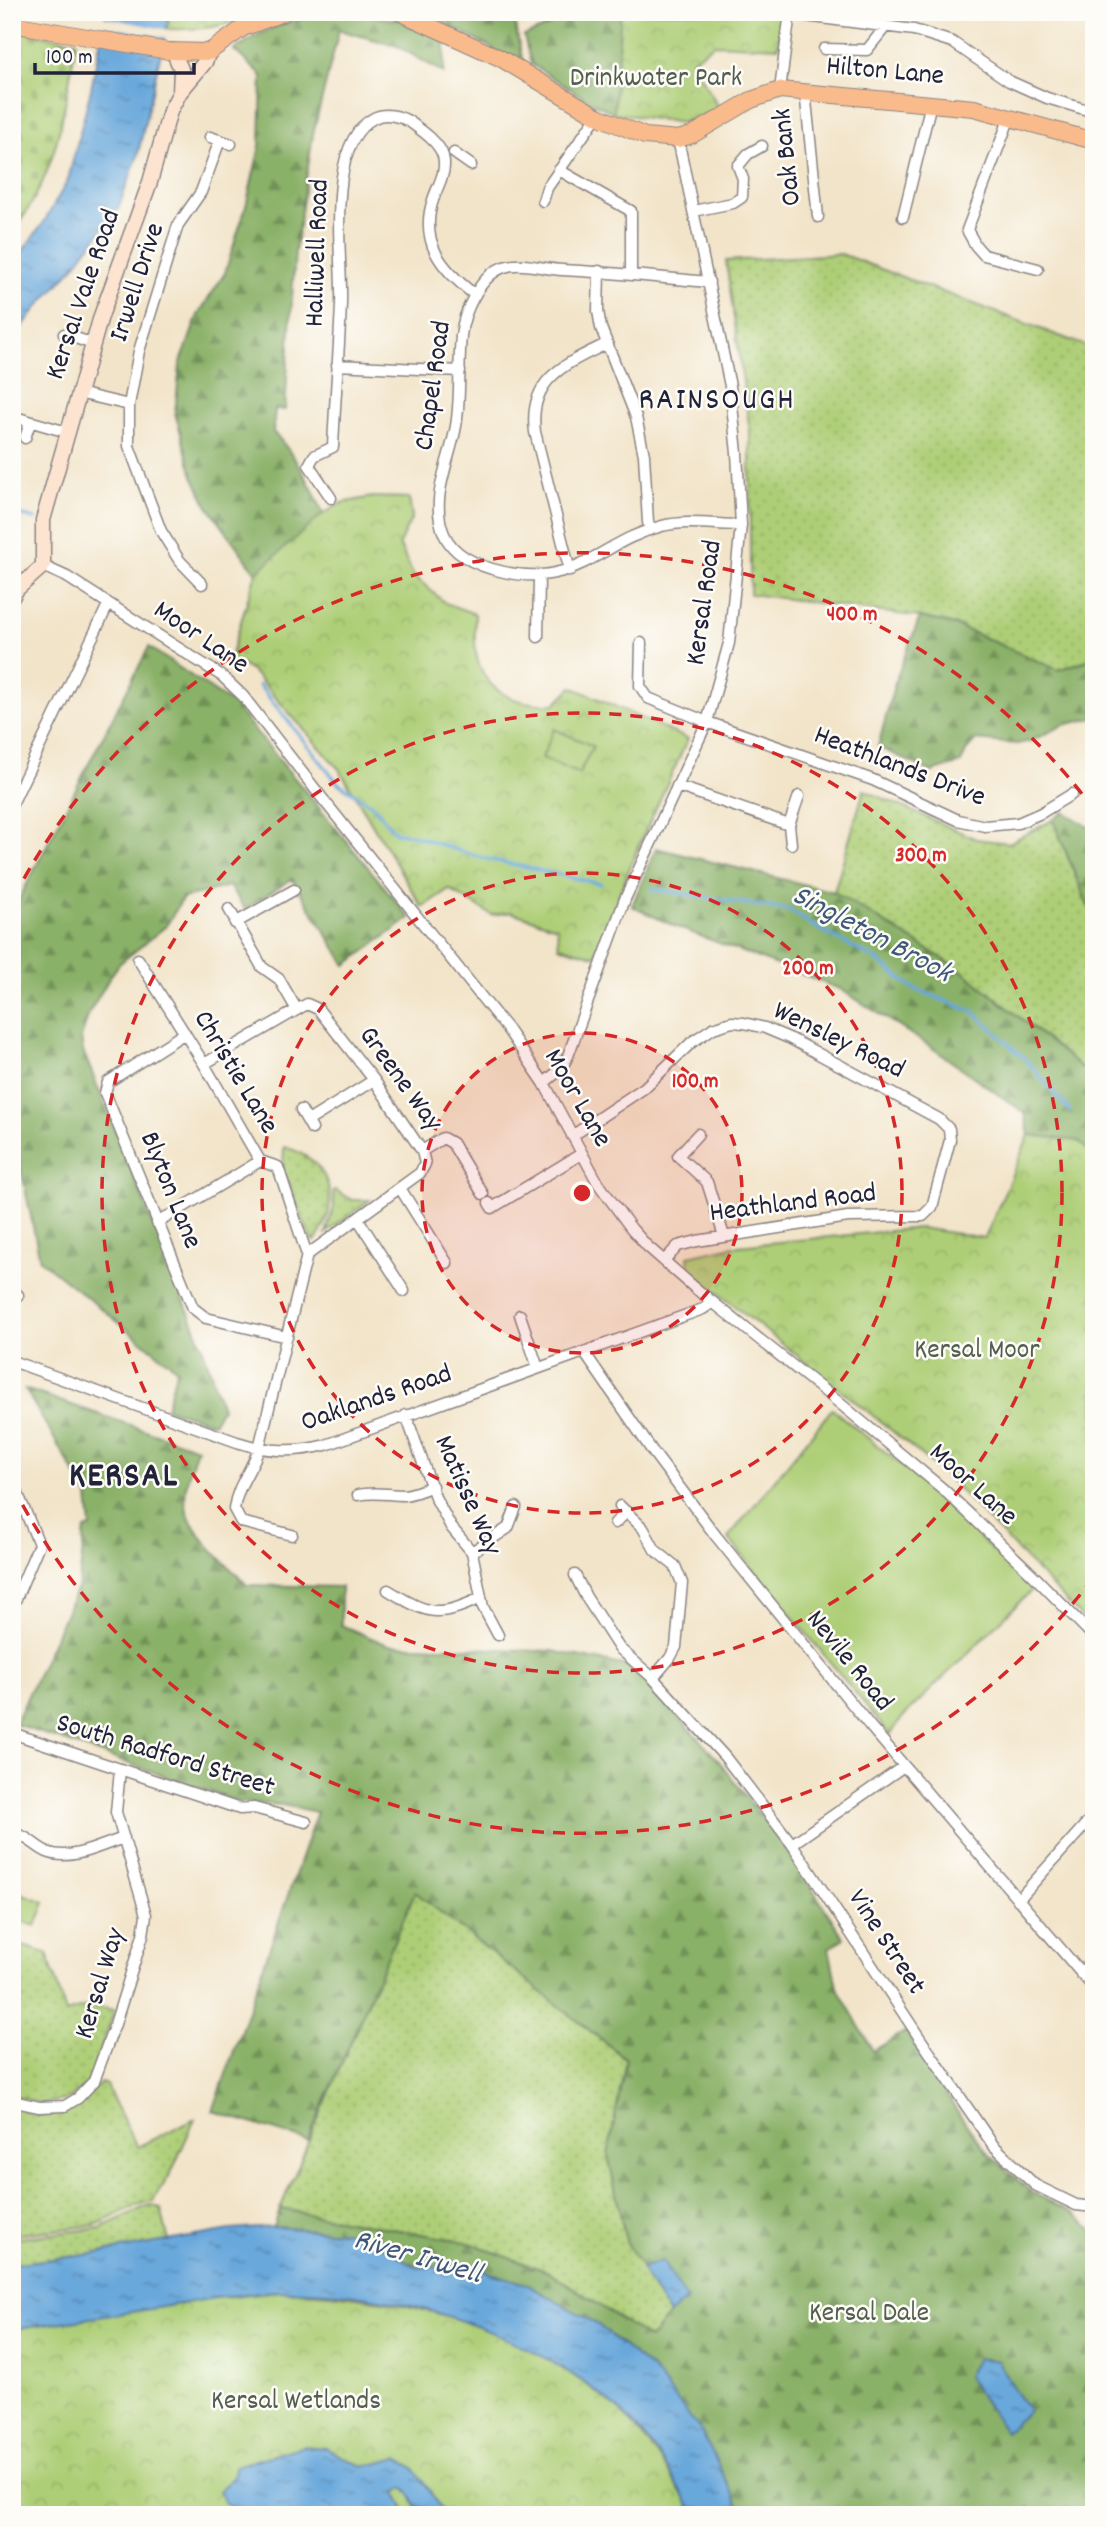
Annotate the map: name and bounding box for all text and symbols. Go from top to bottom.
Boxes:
scale bar [35,32,194,76]
text: 100 m [46,44,93,74]
street label: Hilton Lane [824,48,946,98]
park label: Drinkwater Park [570,60,742,100]
street label: Oak Bank [764,106,814,208]
street label: Halliwell Road [296,178,342,328]
street label: Kersal Vale Road [37,204,133,386]
street label: Irwell Drive [101,218,177,348]
street label: Chapel Road [406,319,464,453]
district label: RAINSOUGH [638,379,796,425]
street label: Kersal Road [677,538,735,668]
street label: Moor Lane [144,592,256,686]
text: 400 m [827,601,877,631]
street label: Heathlands Drive [807,717,991,819]
text: 300 m [895,842,947,872]
water label: Singleton Brook [783,876,961,997]
text: 200 m [782,955,834,985]
street label: Wensley Road [765,993,911,1091]
street label: Christie Lane [181,1004,287,1142]
street label: Greene Way [347,1019,451,1141]
street label: Moor Lane [532,1042,620,1156]
text: 100 m [672,1068,718,1098]
street label: Blyton Lane [127,1126,211,1256]
street label: Heathland Road [707,1175,879,1235]
centre of rings [570,1181,594,1205]
park label: Kersal Moor [914,1332,1040,1372]
street label: Oaklands Road [296,1356,458,1444]
street label: Matisse Way [422,1429,511,1563]
street label: Moor Lane [918,1435,1026,1537]
district label: KERSAL [69,1453,179,1503]
street label: Nevile Road [794,1603,902,1721]
street label: South Radford Street [51,1705,279,1809]
street label: Vine Street [836,1882,934,2004]
street label: Kersal Way [66,1923,138,2044]
water label: River Irwell [348,2220,489,2299]
park label: Kersal Dale [809,2295,929,2335]
park label: Kersal Wetlands [211,2383,381,2423]

